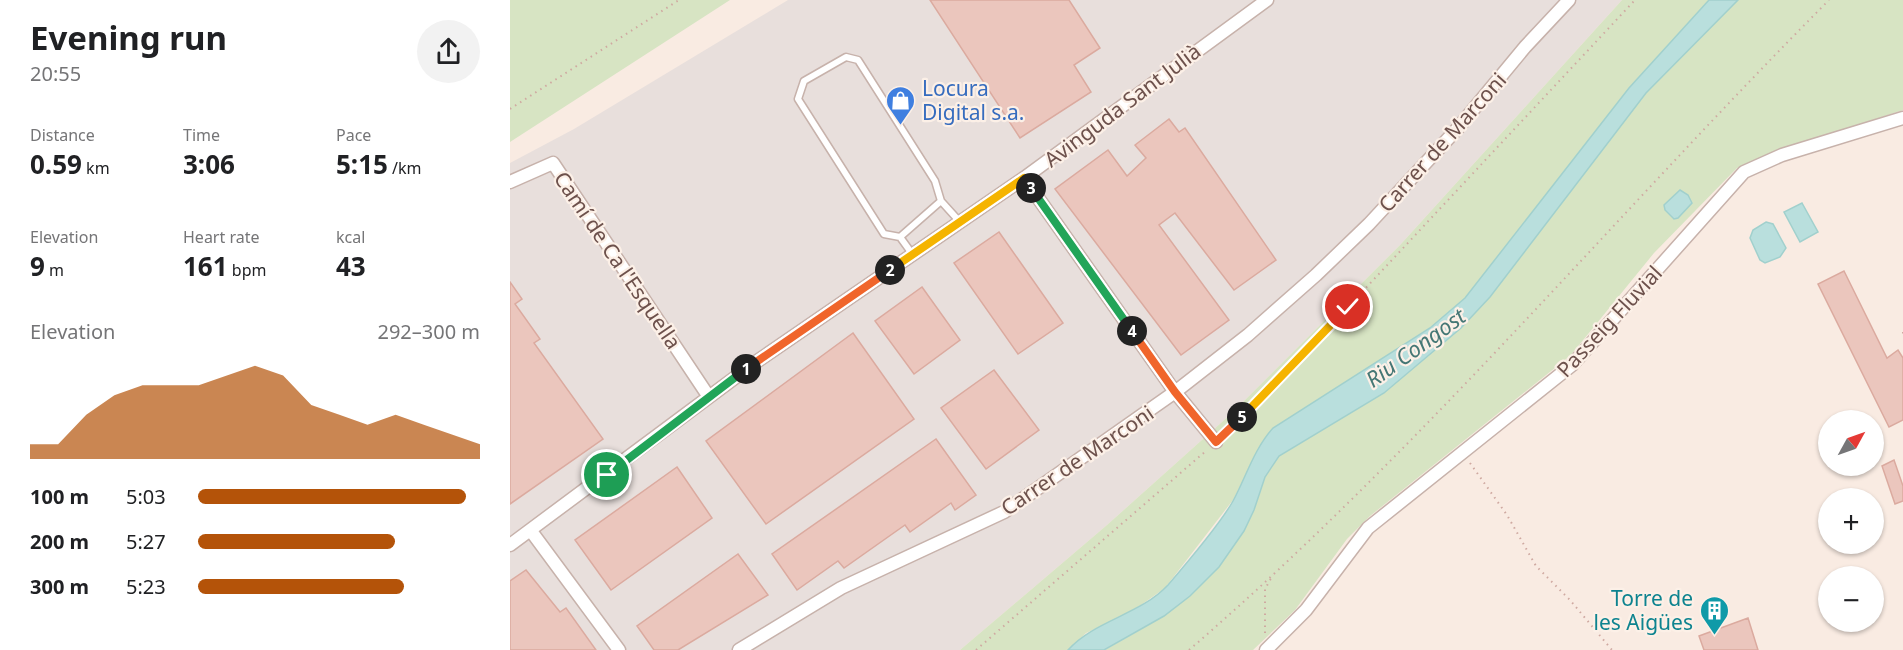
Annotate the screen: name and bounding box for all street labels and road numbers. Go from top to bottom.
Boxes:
street label: Avinguda Sant Julià [1038,37,1206,173]
street label: Carrer de Marconi [1372,66,1512,218]
street label: Camí de Ca l'Esquella [548,166,688,354]
street label: Passeig Fluvial [1550,259,1668,383]
street label: Carrer de Marconi [995,399,1159,521]

